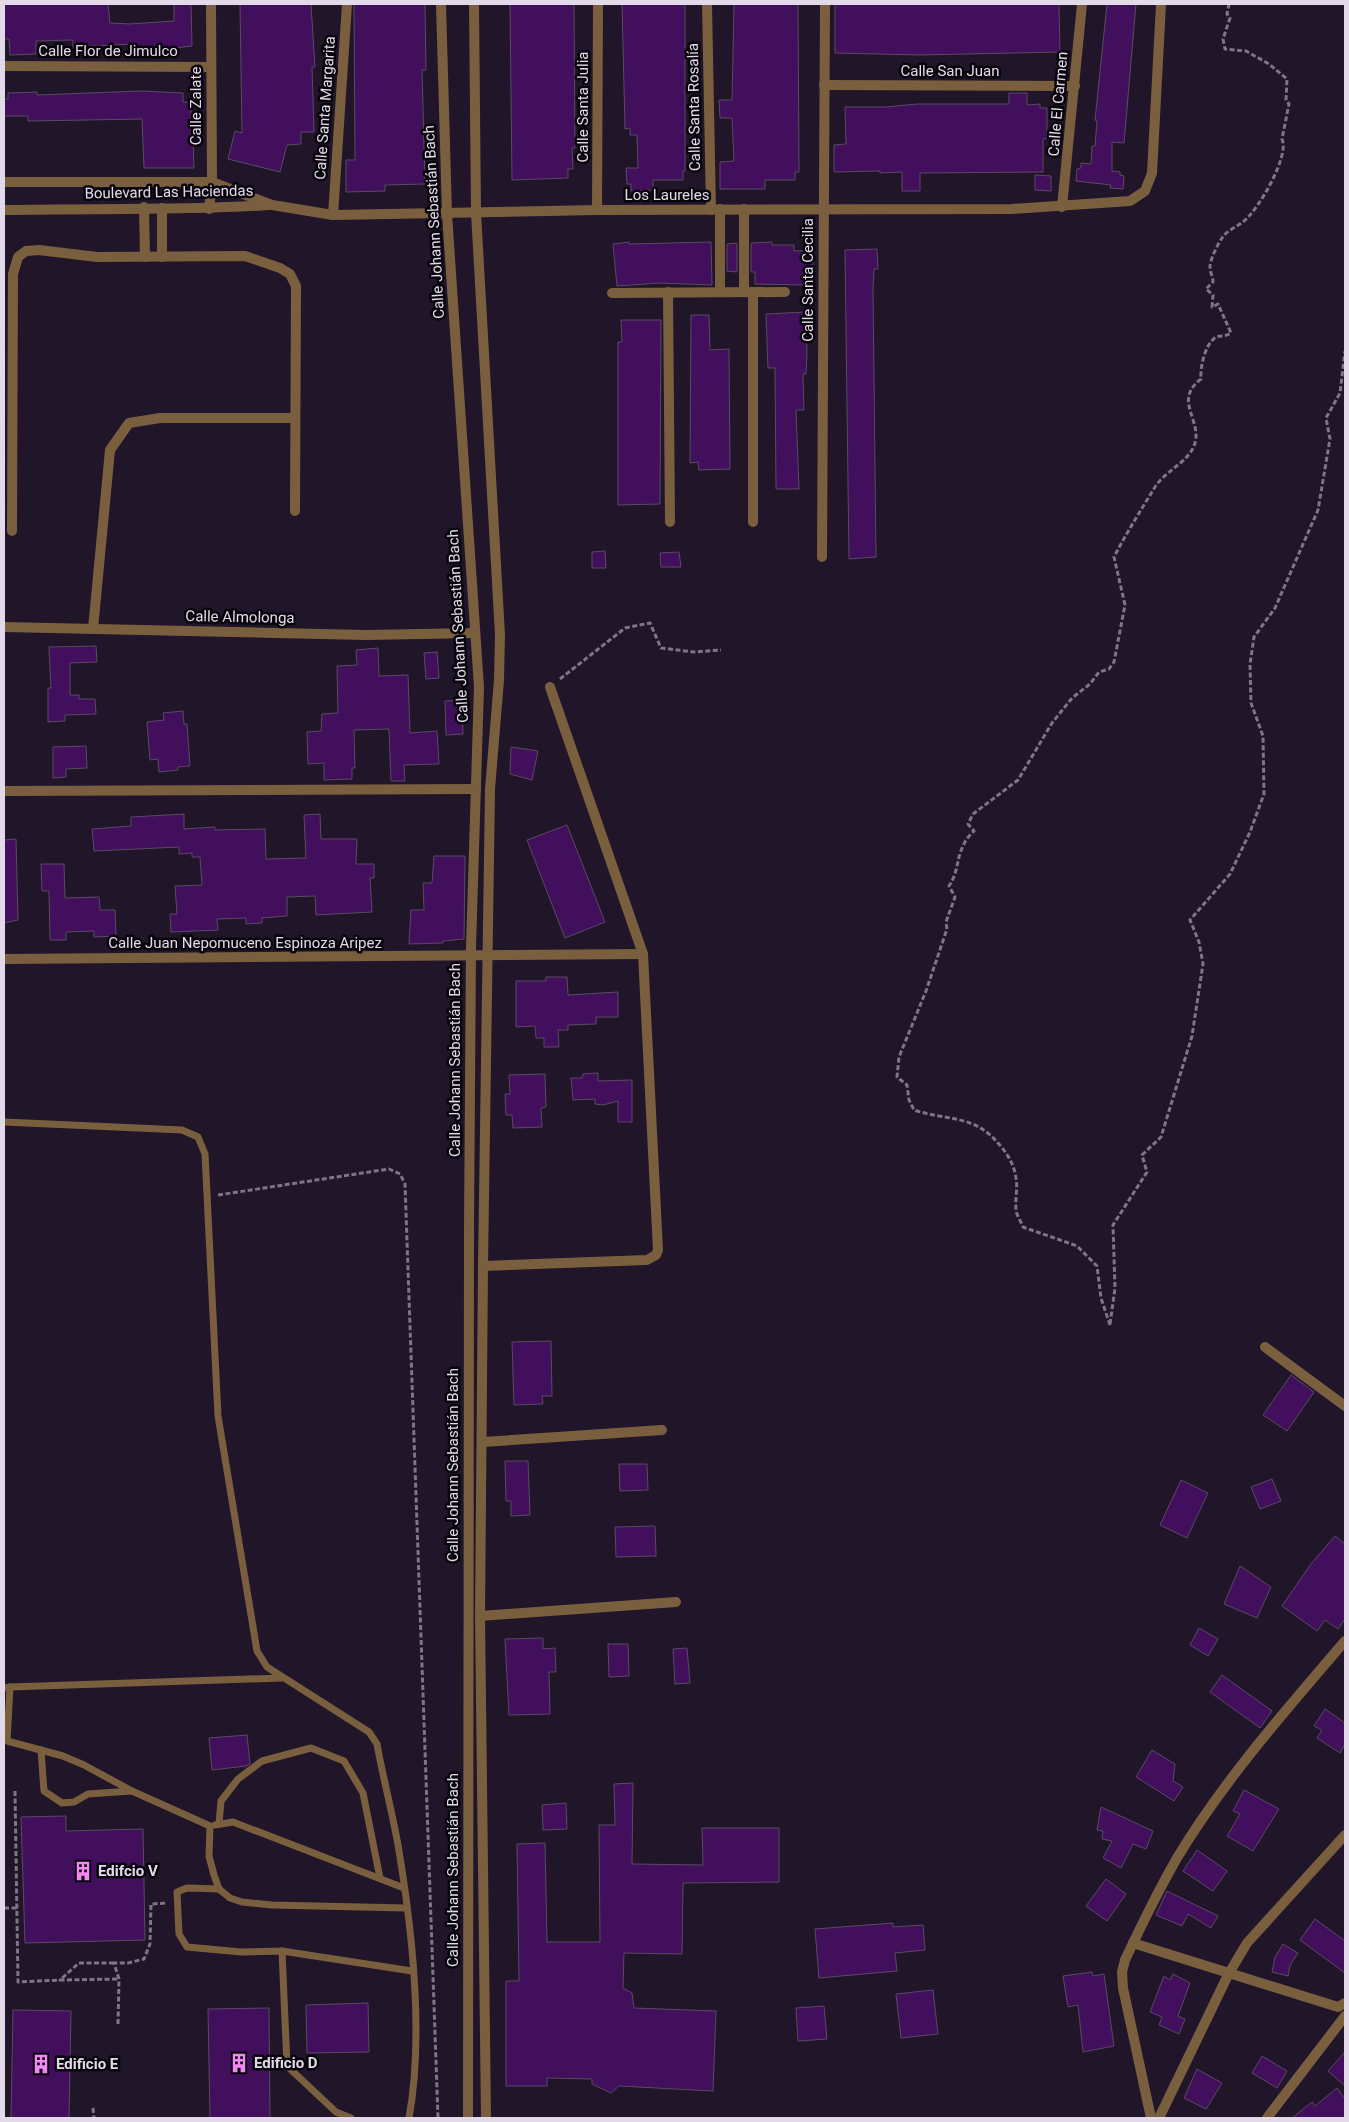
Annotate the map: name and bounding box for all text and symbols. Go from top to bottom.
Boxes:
street label: Calle Santa Margarita [311,36,339,180]
street label: Calle Flor de Jimulco [38,42,178,60]
street label: Calle Santa Rosalía [684,43,704,171]
street label: Calle Santa Julia [574,51,592,163]
street label: Calle El Carmen [1044,51,1072,157]
street label: Calle San Juan [901,62,999,80]
street label: Calle Zalate [187,67,205,145]
street label: Calle Johann Sebastián Bach [420,125,448,319]
street label: Boulevard Las Haciendas [84,182,254,202]
street label: Los Laureles [625,186,709,204]
street label: Calle Santa Cecilia [799,218,817,342]
street label: Calle Johann Sebastián Bach [444,529,472,723]
street label: Calle Almolonga [185,607,295,627]
street label: Calle Juan Nepomuceno Espinoza Aripez [108,934,382,952]
street label: Calle Johann Sebastián Bach [446,963,464,1157]
street label: Calle Johann Sebastián Bach [444,1368,462,1562]
street label: Calle Johann Sebastián Bach [444,1773,462,1967]
building icon: Edifcio V [72,1860,94,1882]
place label: Edifcio V [98,1862,158,1880]
building icon: Edificio D [228,2052,250,2074]
building icon: Edificio E [30,2053,52,2075]
place label: Edificio D [254,2054,318,2072]
place label: Edificio E [56,2055,119,2073]

